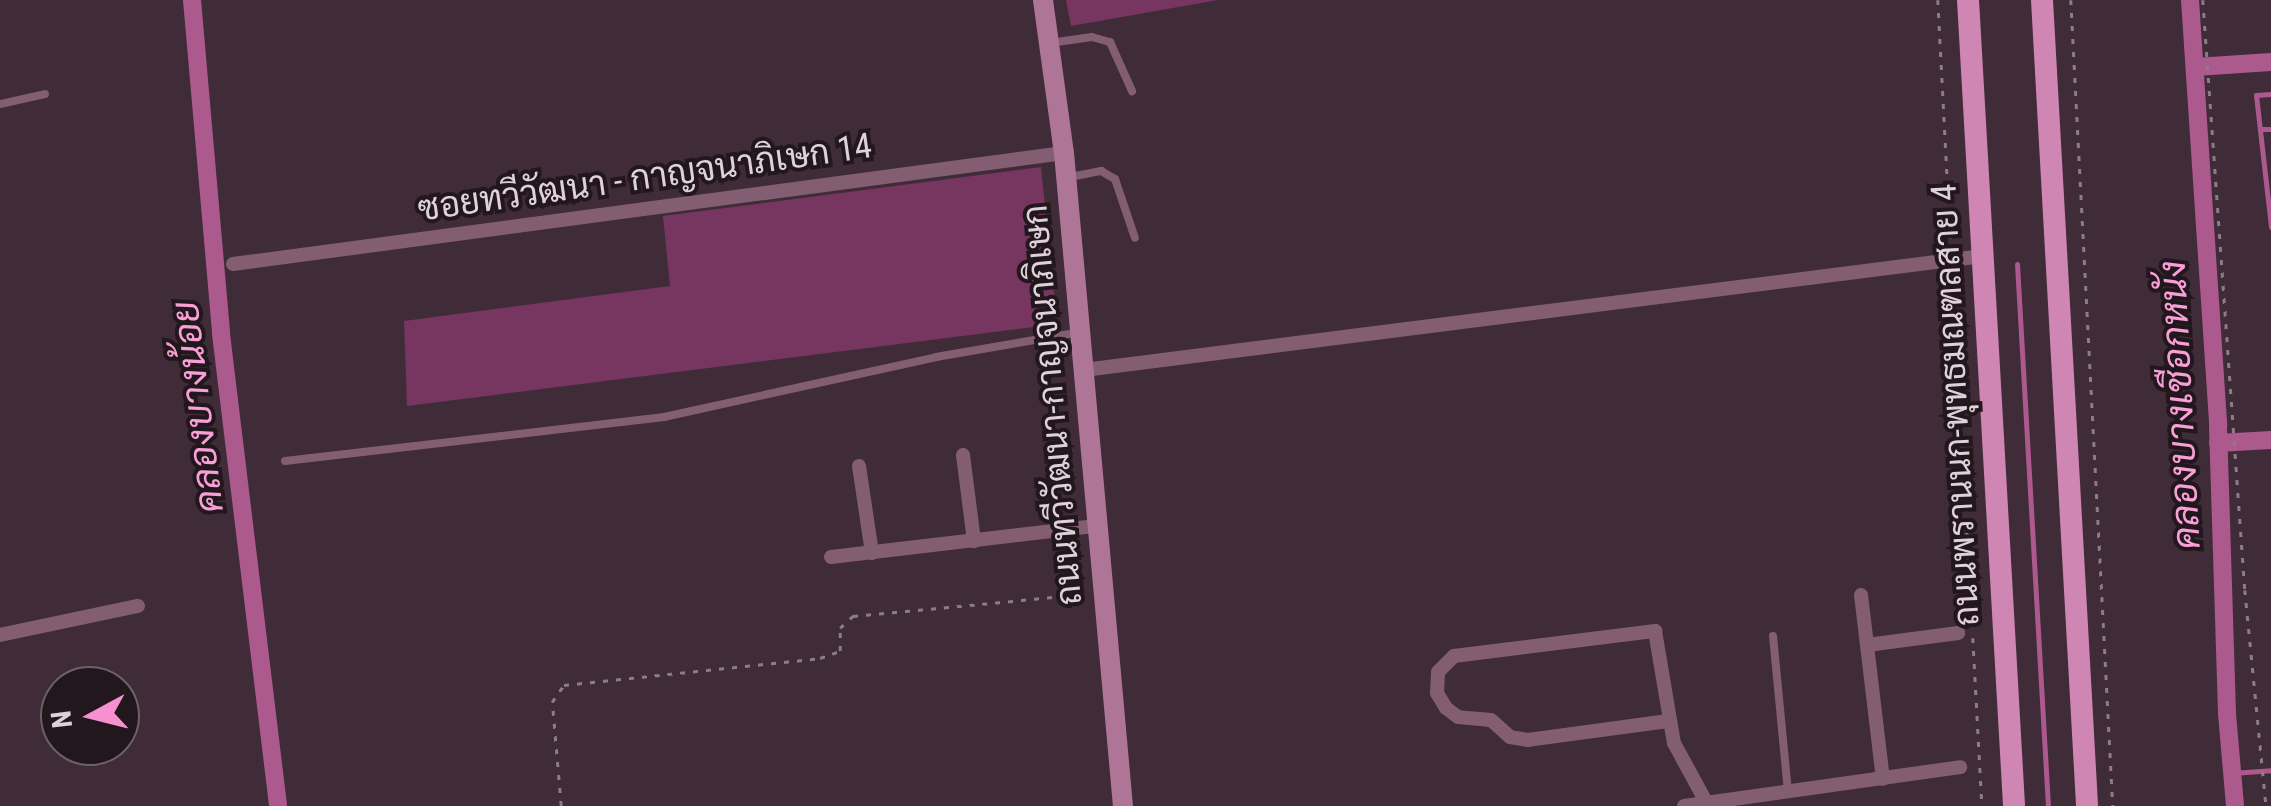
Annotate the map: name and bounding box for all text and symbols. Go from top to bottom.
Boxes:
street label: ซอยทวีวัฒนา - กาญจนาภิเษก 14 [415,125,875,231]
street label: ถนนพรานนก-พุทธมณฑลสาย 4 [1923,183,1989,627]
street label: ถนนทวีวัฒนา-กาญจนาภิเษก [1015,203,1091,607]
water label: คลองบางเชือกหนัง [2150,259,2210,551]
water label: คลองบางน้อย [162,299,234,515]
north arrow [40,666,140,766]
text: N [44,709,79,730]

